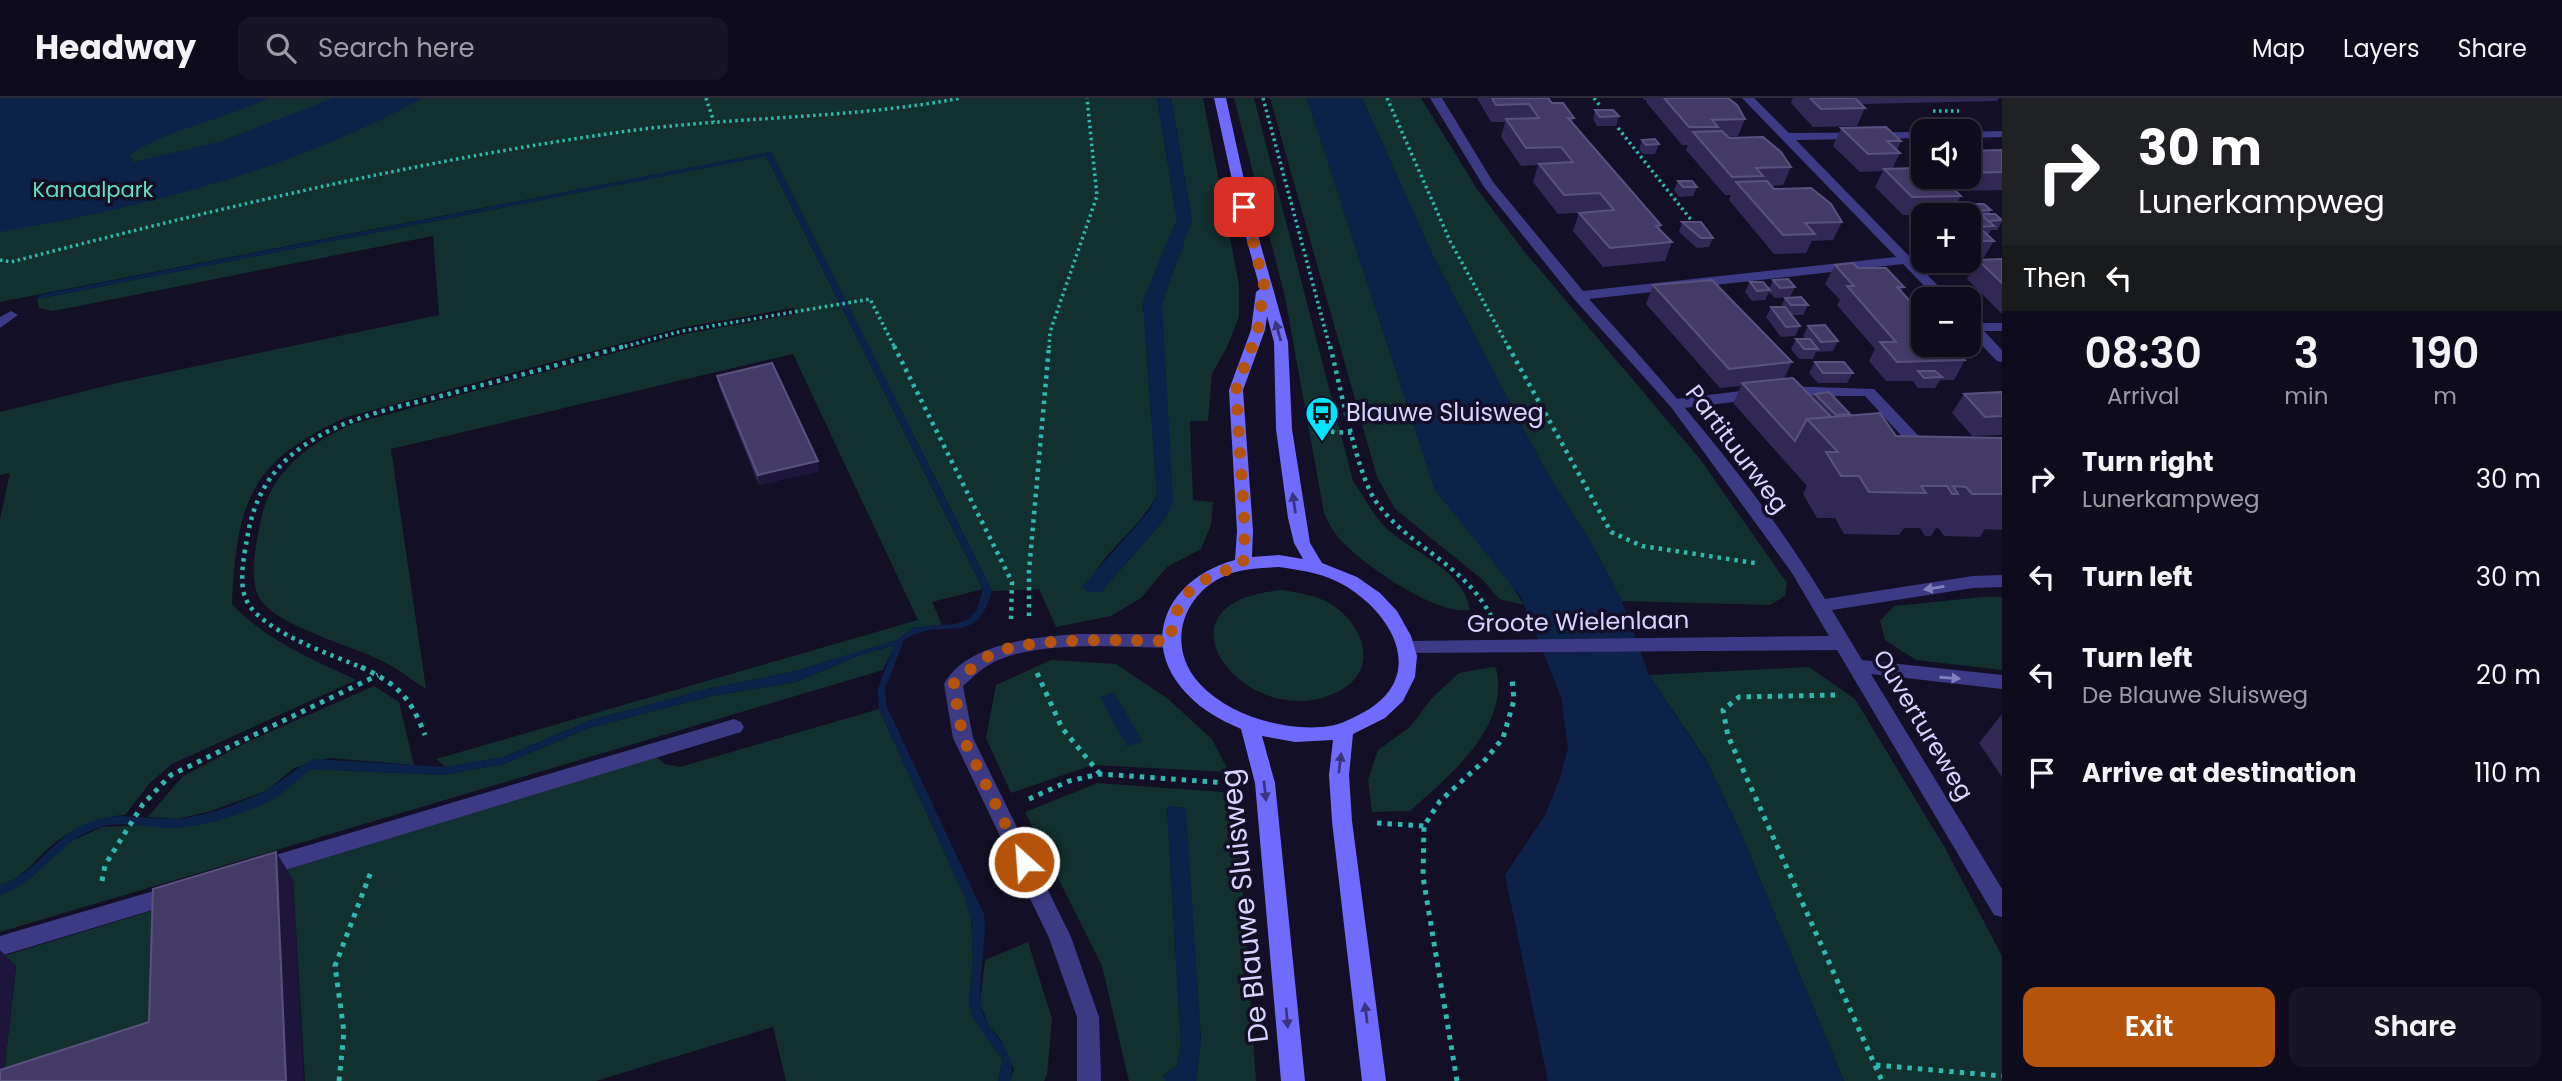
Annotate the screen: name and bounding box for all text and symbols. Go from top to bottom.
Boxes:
search box [238,17,728,80]
text: Headway [35,24,196,71]
icon: search [262,29,300,67]
text: Search here [318,30,475,66]
text: Map [2252,32,2305,65]
text: Layers [2343,32,2419,65]
text: Share [2457,32,2527,65]
text: 30 m [2138,114,2262,182]
map controls [1911,119,1981,357]
button: sound [1911,119,1981,189]
icon: right [2023,126,2114,217]
park label: Kanaalpark [33,175,154,204]
pin [1214,177,1274,237]
text: Lunerkampweg [2138,179,2385,224]
icon: arrive [1225,188,1263,226]
button: + [1911,203,1981,273]
icon: left [2100,259,2138,297]
text: Then [2023,260,2086,296]
button: − [1911,287,1981,357]
one-way arrow [1272,320,1283,342]
text: 08:30 [2084,324,2202,383]
text: 3 [2294,324,2319,383]
text: 190 [2411,324,2480,383]
street label: Partituurweg [1678,378,1797,520]
text: Arrival [2107,380,2179,412]
text: min [2284,380,2328,412]
text: m [2433,380,2457,412]
bus stop icon: Blauwe Sluisweg [1303,394,1341,443]
place label: Blauwe Sluisweg [1346,396,1544,429]
text: Turn right [2082,444,2214,480]
icon: right [2023,460,2061,498]
text: 30 m [2476,461,2541,497]
text: Lunerkampweg [2082,483,2260,515]
one-way arrow [1288,492,1299,514]
icon: left [2023,558,2061,596]
text: Turn left [2082,559,2193,595]
text: 30 m [2476,559,2541,595]
one-way arrow [1923,583,1945,594]
street label: Groote Wielenlaan [1467,603,1689,640]
text: Turn left [2082,640,2193,676]
street label: Ouvertureweg [1865,643,1981,806]
icon: left [2023,656,2061,694]
text: 20 m [2476,657,2541,693]
one-way arrow [1940,673,1962,684]
text: De Blauwe Sluisweg [2082,679,2308,711]
one-way arrow [1335,752,1346,774]
icon: arrive [2023,754,2061,792]
text: Arrive at destination [2082,755,2357,791]
text: 110 m [2474,755,2541,791]
street label: De Blauwe Sluisweg [1211,767,1278,1045]
one-way arrow [1260,781,1271,803]
position arrow [987,825,1061,899]
button: Exit [2023,987,2275,1067]
button: Share [2289,987,2541,1067]
one-way arrow [1361,1002,1372,1024]
one-way arrow [1282,1007,1293,1029]

